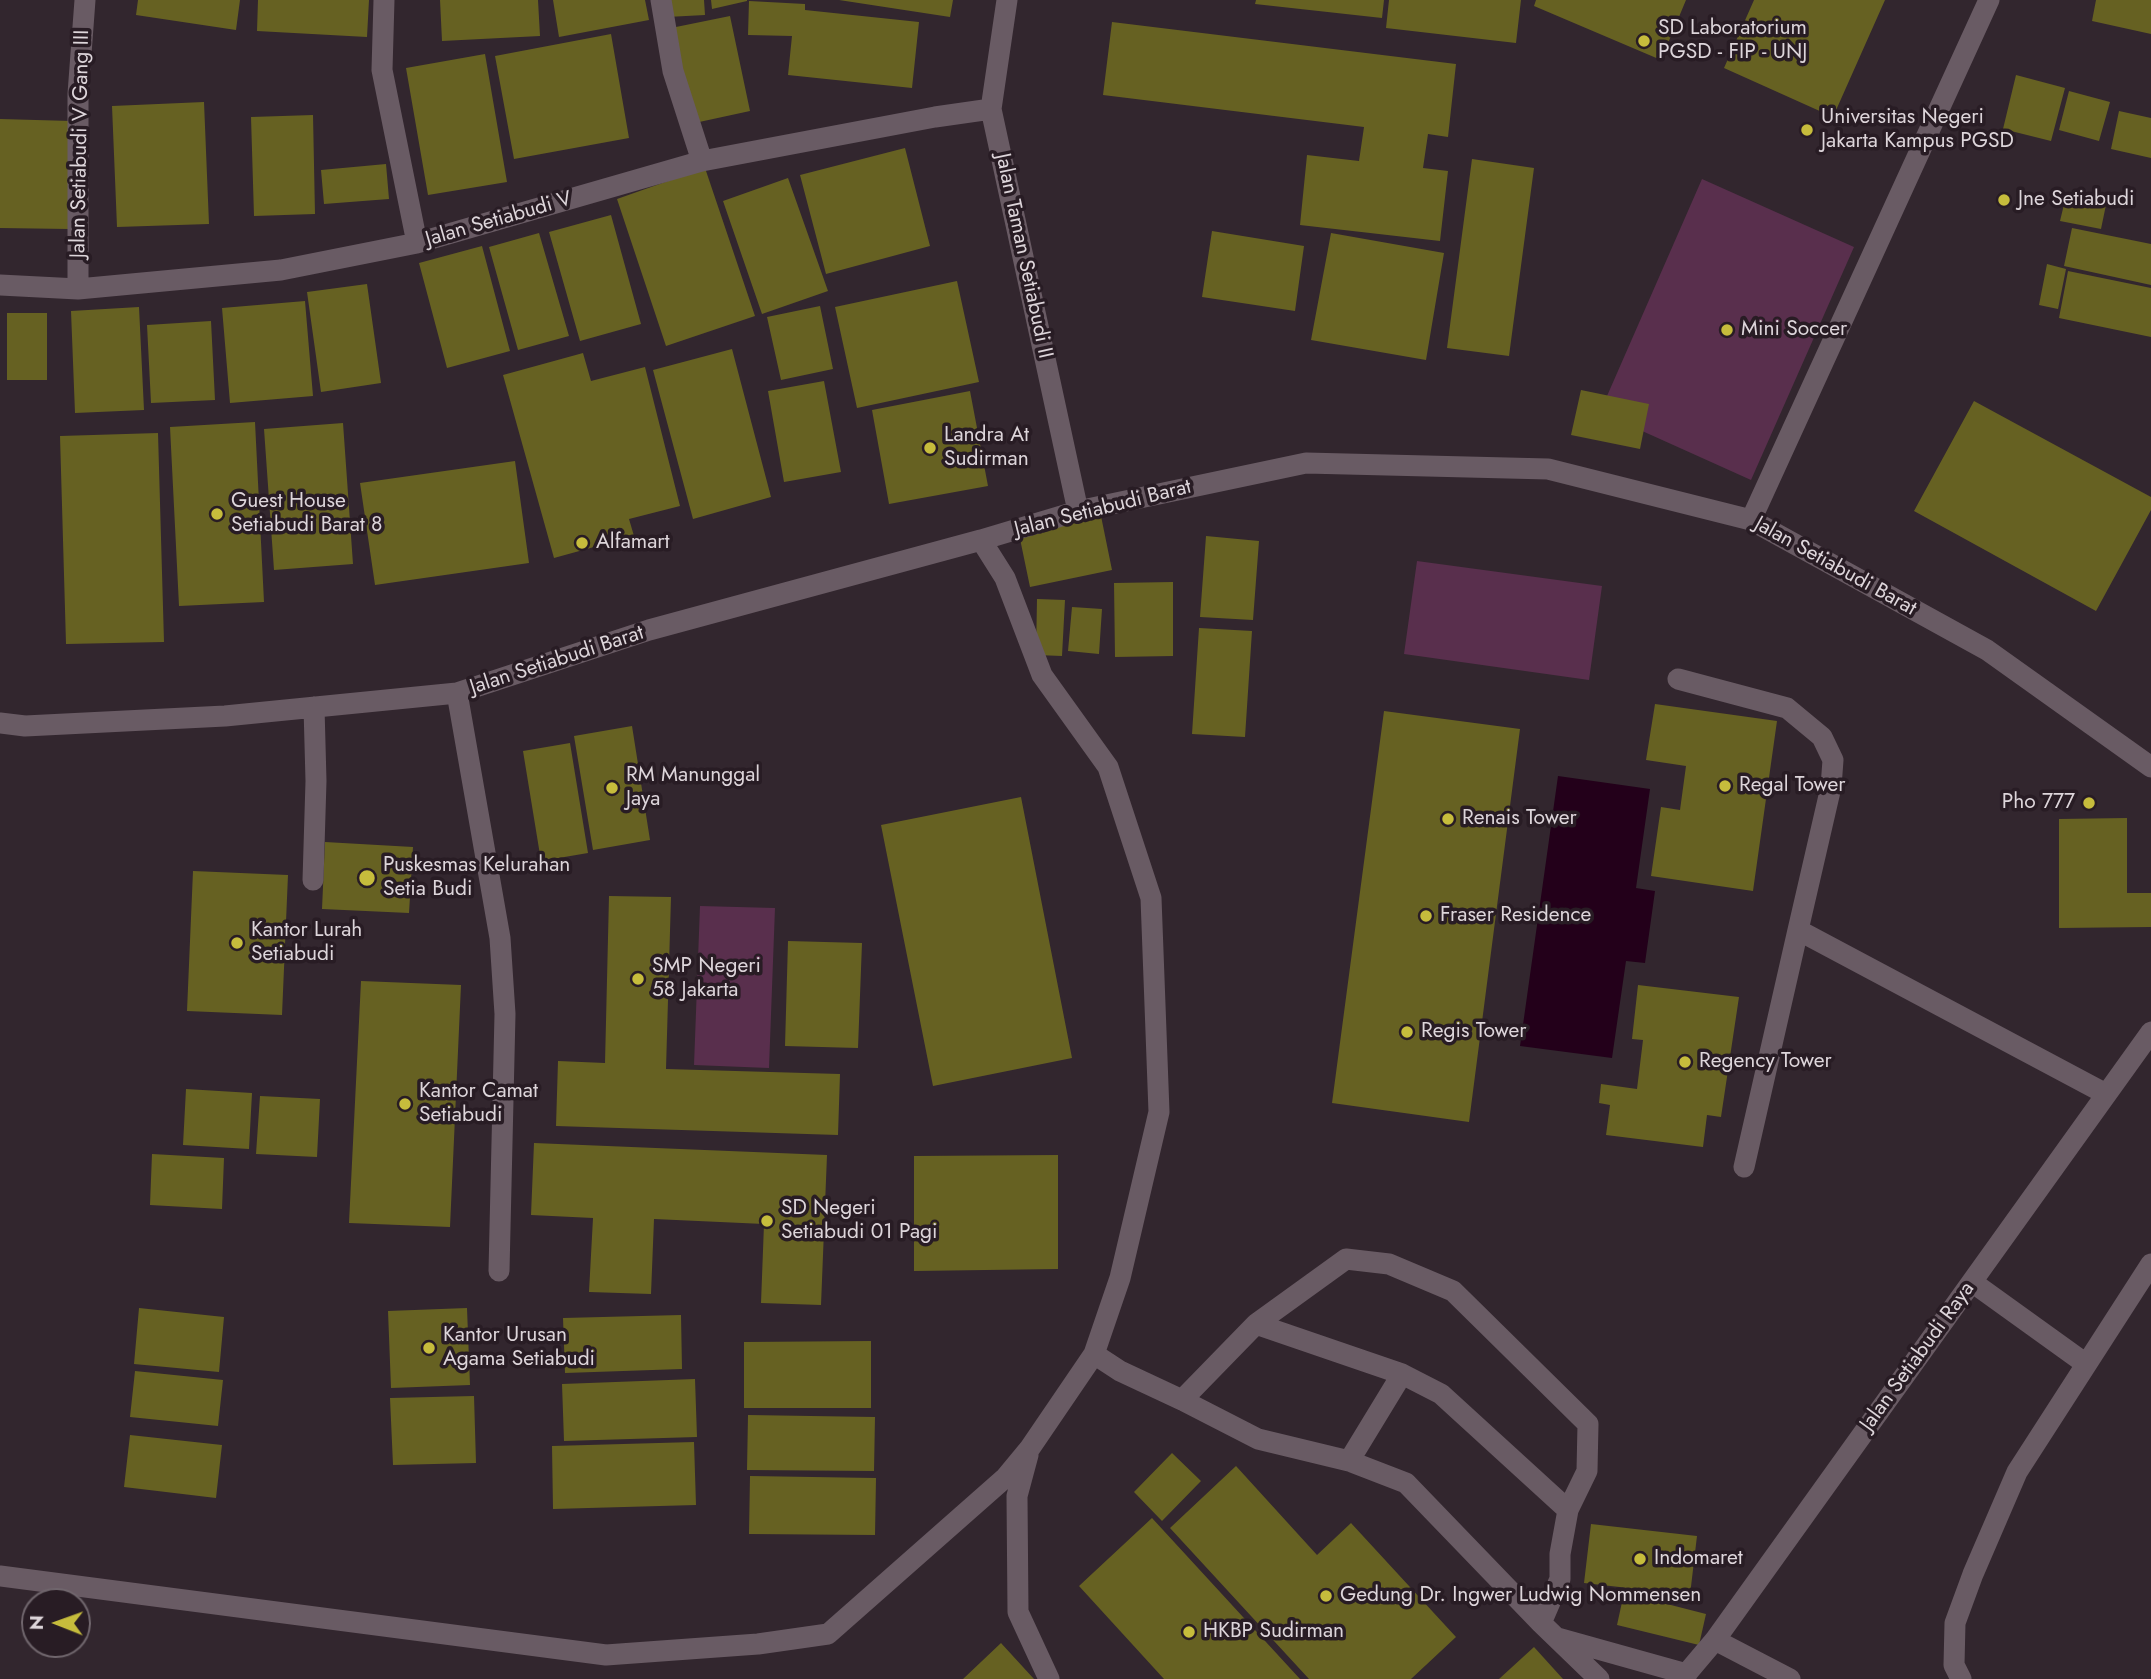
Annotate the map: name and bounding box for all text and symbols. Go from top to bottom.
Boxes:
place label: SD Laboratorium PGSD - FIP - UNJ [1658,16,1807,66]
street label: Jalan Setiabudi V Gang III [66,30,96,258]
marker: SD Laboratorium PGSD - FIP - UNJ [1636,33,1652,49]
place label: Universitas Negeri Jakarta Kampus PGSD [1821,105,2014,155]
marker: Universitas Negeri Jakarta Kampus PGSD [1799,122,1815,138]
street label: Jalan Taman Setiabudi II [989,151,1057,361]
street label: Jalan Setiabudi V [423,187,575,253]
place label: Jne Setiabudi [2018,187,2135,213]
marker: Jne Setiabudi [1996,192,2012,208]
place label: Mini Soccer [1741,317,1847,343]
marker: Mini Soccer [1719,322,1735,338]
place label: Landra At Sudirman [944,423,1029,473]
marker: Landra At Sudirman [922,440,938,456]
street label: Jalan Setiabudi Barat [1012,475,1194,543]
place label: Guest House Setiabudi Barat 8 [231,489,383,539]
marker: Guest House Setiabudi Barat 8 [209,506,225,522]
street label: Jalan Setiabudi Barat [1750,512,1920,622]
place label: Alfamart [596,530,670,556]
marker: Alfamart [574,535,590,551]
street label: Jalan Setiabudi Barat [467,621,647,701]
place label: RM Manunggal Jaya [626,763,760,813]
place label: Regal Tower [1739,773,1846,799]
marker: Regal Tower [1717,778,1733,794]
marker: RM Manunggal Jaya [604,780,620,796]
place label: Pho 777 [2002,790,2075,816]
marker: Pho 777 [2081,795,2097,811]
place label: Renais Tower [1462,806,1577,832]
marker: Renais Tower [1440,811,1456,827]
place label: Puskesmas Kelurahan Setia Budi [383,853,570,903]
marker: Puskesmas Kelurahan Setia Budi [357,868,377,888]
place label: Fraser Residence [1440,903,1591,929]
marker: Fraser Residence [1418,908,1434,924]
place label: Kantor Lurah Setiabudi [251,918,362,968]
marker: Kantor Lurah Setiabudi [229,935,245,951]
place label: SMP Negeri 58 Jakarta [652,954,761,1004]
marker: SMP Negeri 58 Jakarta [630,971,646,987]
place label: Regis Tower [1421,1019,1527,1045]
marker: Regis Tower [1399,1024,1415,1040]
place label: Regency Tower [1699,1049,1832,1075]
marker: Regency Tower [1677,1054,1693,1070]
place label: Kantor Camat Setiabudi [419,1079,538,1129]
marker: Kantor Camat Setiabudi [397,1096,413,1112]
place label: SD Negeri Setiabudi 01 Pagi [781,1196,937,1246]
marker: SD Negeri Setiabudi 01 Pagi [759,1213,775,1229]
street label: Jalan Setiabudi Raya [1855,1278,1981,1436]
place label: Kantor Urusan Agama Setiabudi [443,1323,595,1373]
marker: Kantor Urusan Agama Setiabudi [421,1340,437,1356]
place label: Indomaret [1654,1546,1743,1572]
marker: Indomaret [1632,1551,1648,1567]
place label: Gedung Dr. Ingwer Ludwig Nommensen [1340,1583,1701,1609]
north arrow [21,1588,91,1658]
marker: Gedung Dr. Ingwer Ludwig Nommensen [1318,1588,1334,1604]
text: N [23,1615,50,1630]
place label: HKBP Sudirman [1203,1619,1344,1645]
marker: HKBP Sudirman [1181,1624,1197,1640]

